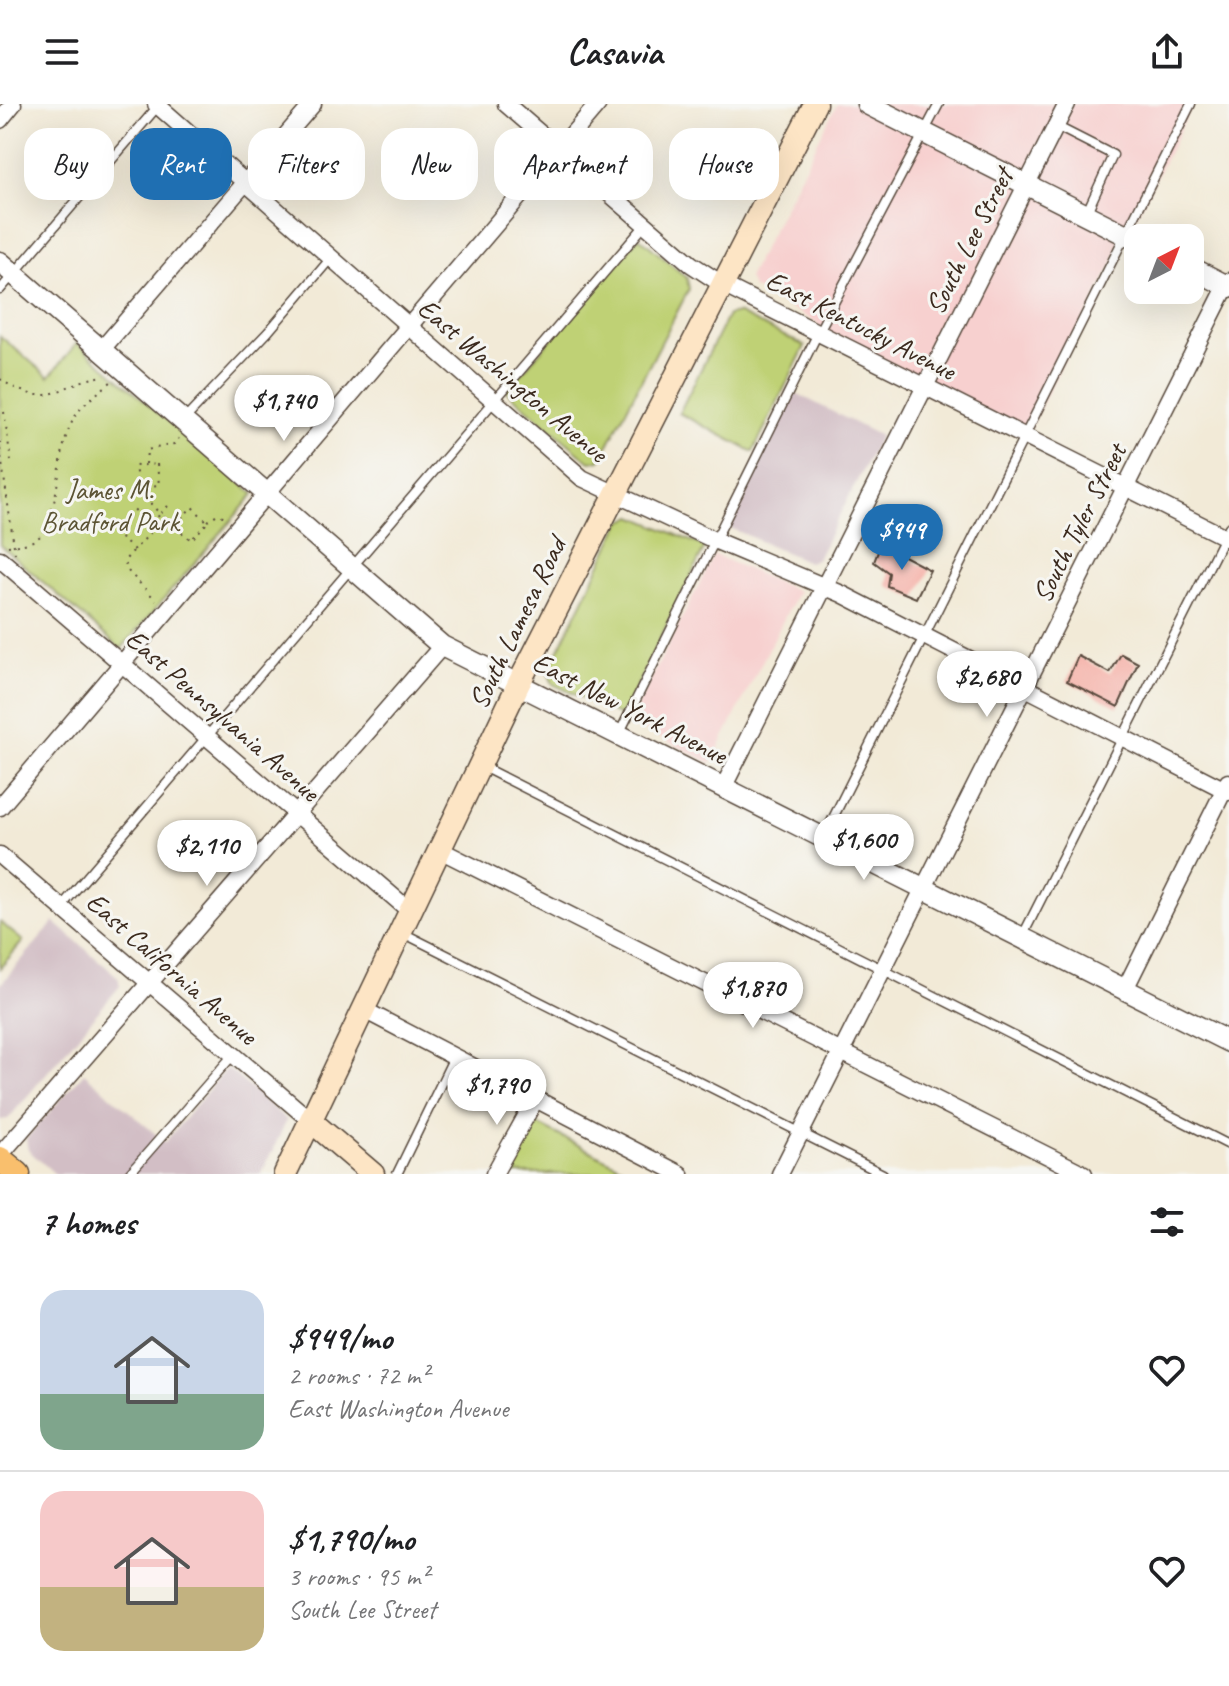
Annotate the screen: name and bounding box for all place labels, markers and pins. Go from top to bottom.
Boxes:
pin: $1,740 [219,375,349,443]
pin: $949 [855,504,949,572]
pin: $2,680 [922,651,1052,719]
pin: $1,600 [799,814,929,882]
pin: $2,110 [142,820,272,888]
pin: $1,870 [688,962,818,1030]
pin: $1,790 [432,1059,562,1127]

